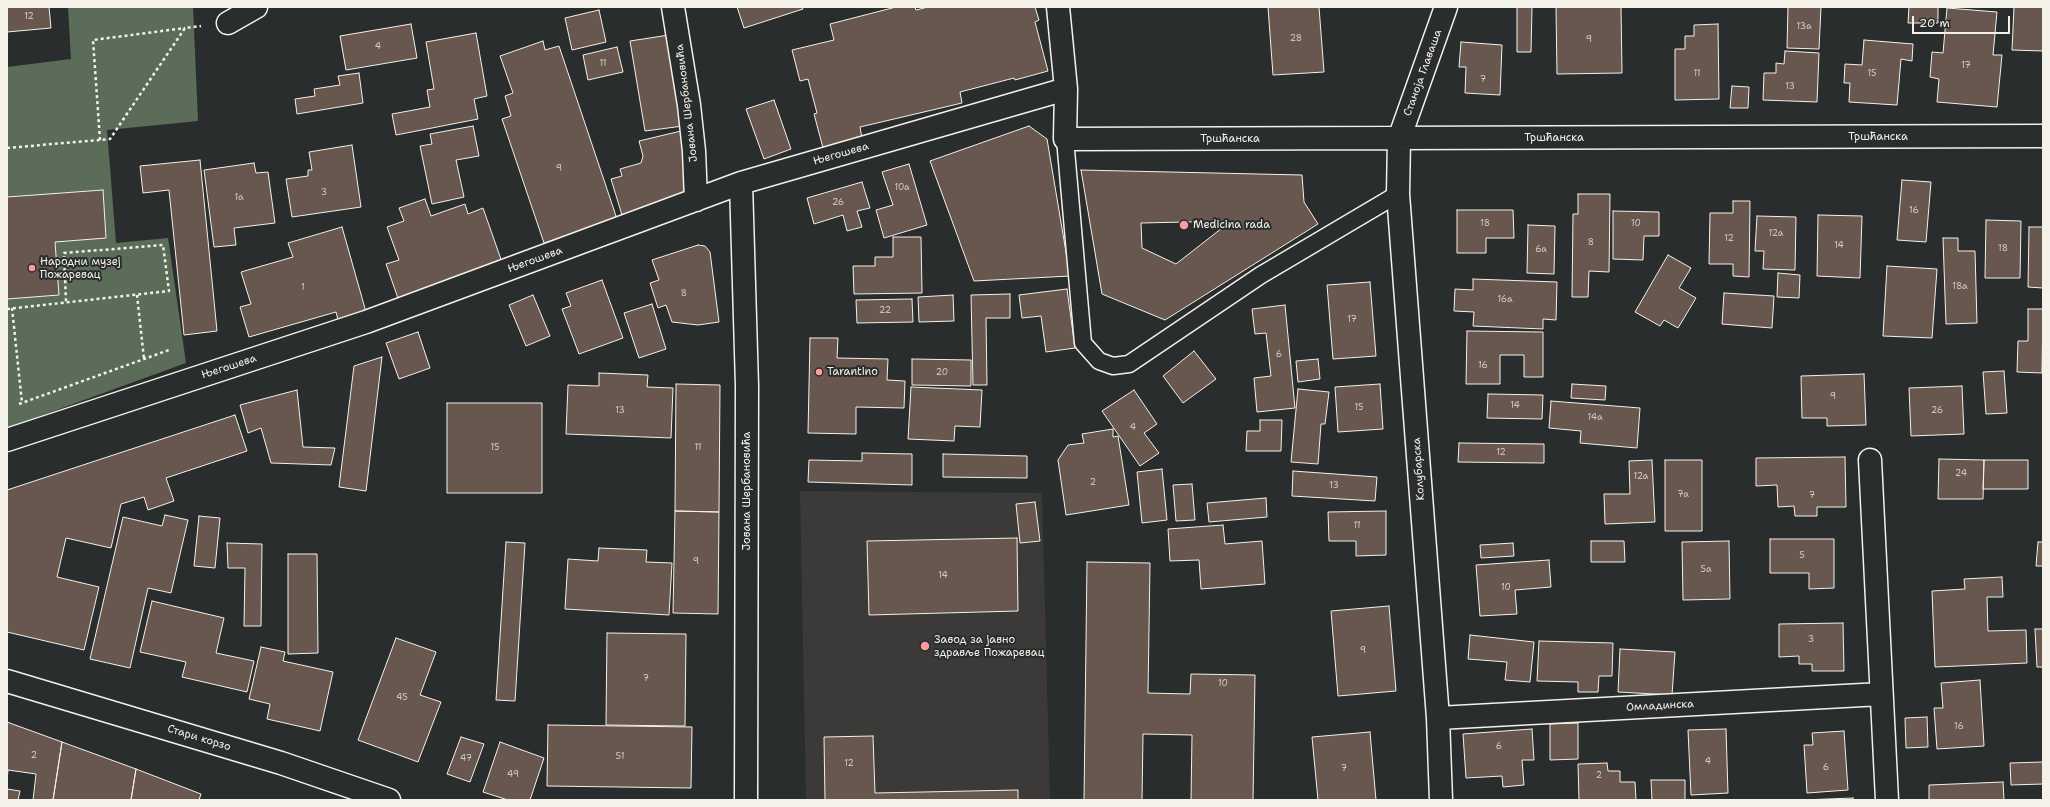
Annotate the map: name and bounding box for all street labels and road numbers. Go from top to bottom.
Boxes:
street label: Станоја Главаша [1401,28,1445,118]
street label: Јована Шербановића [673,43,701,163]
street label: Тршћанска [1848,130,1908,144]
street label: Тршћанска [1524,131,1584,145]
street label: Тршћанска [1200,132,1260,146]
street label: Његошева [812,140,870,168]
street label: Његошева [506,244,564,276]
street label: Његошева [200,352,258,382]
street label: Јована Шербановића [740,432,754,550]
street label: Колубарска [1410,437,1428,501]
street label: Омладинска [1626,698,1694,714]
street label: Стари корзо [166,722,232,754]

